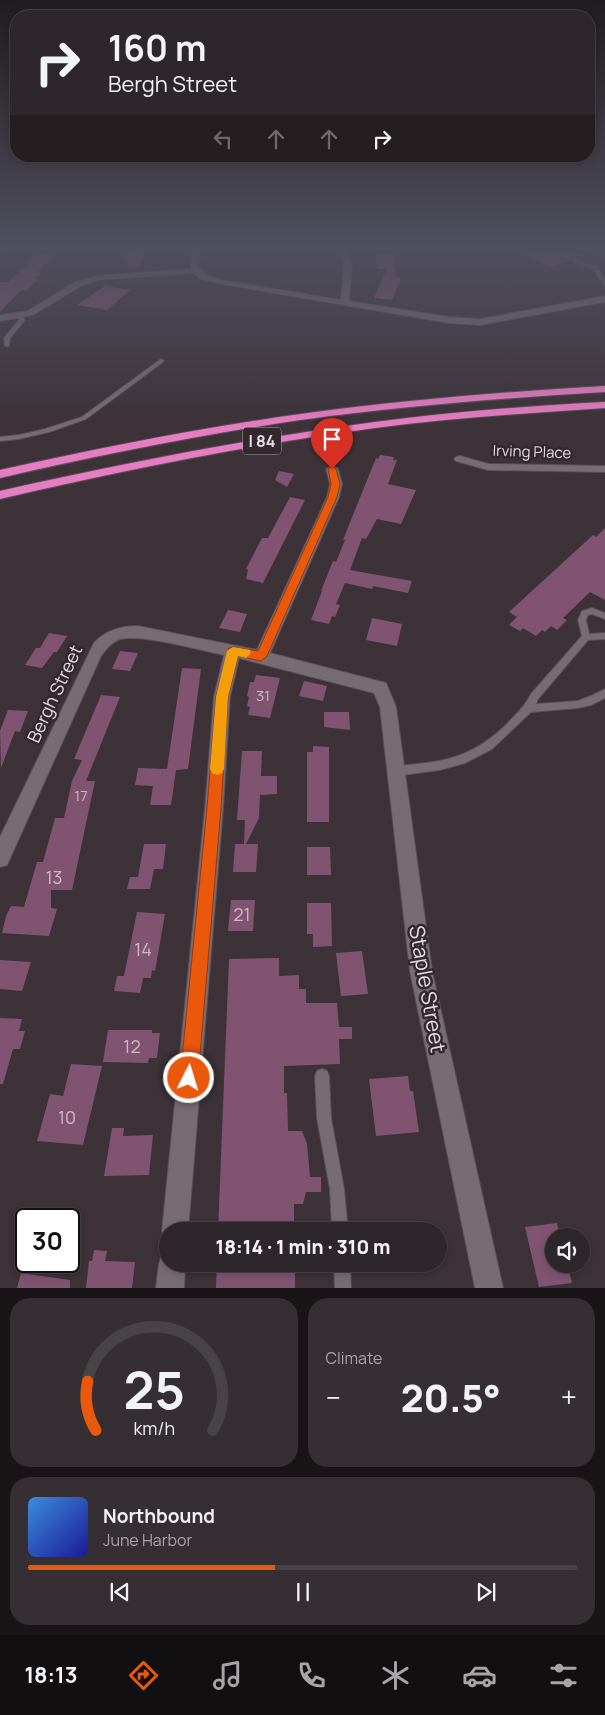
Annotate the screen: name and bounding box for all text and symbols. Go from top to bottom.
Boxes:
text: 160 m [108,24,207,72]
icon: right [25,30,90,95]
text: Bergh Street [108,69,237,99]
icon: left [209,125,237,153]
icon: ahead [262,125,290,153]
icon: ahead [315,125,343,153]
icon: right [368,125,396,153]
pin [311,418,353,469]
icon: arrive [318,425,346,453]
road number: I 84 [243,428,281,454]
street label: Irving Place [492,440,572,463]
street label: Bergh Street [21,641,87,746]
house number: 31 [256,685,270,706]
house number: 17 [74,785,88,806]
house number: 13 [46,865,62,889]
house number: 21 [233,902,251,926]
street label: Staple Street [403,923,453,1055]
house number: 14 [134,937,152,961]
house number: 12 [123,1034,141,1058]
position arrow [162,1051,214,1103]
house number: 10 [58,1105,76,1129]
speed limit sign: 30 [15,1208,80,1273]
map controls [545,1228,590,1273]
button: sound [545,1228,590,1273]
text: 18:14 · 1 min · 310 m [216,1234,390,1260]
text: Climate [326,1347,382,1369]
text: 25 [123,1354,184,1425]
text: 20.5° [401,1371,501,1423]
text: − [326,1378,341,1416]
text: + [561,1378,577,1416]
text: km/h [133,1416,175,1440]
text: Northbound [103,1503,215,1529]
text: June Harbor [103,1529,192,1551]
icon: previous [106,1578,134,1606]
icon: pause [289,1578,317,1606]
icon: next [472,1578,500,1606]
icon: directions [126,1658,161,1693]
icon: music [210,1658,245,1693]
icon: phone [294,1658,329,1693]
icon: climate [378,1658,413,1693]
icon: car [462,1658,497,1693]
icon: filters [546,1658,581,1693]
text: 18:13 [24,1660,78,1690]

